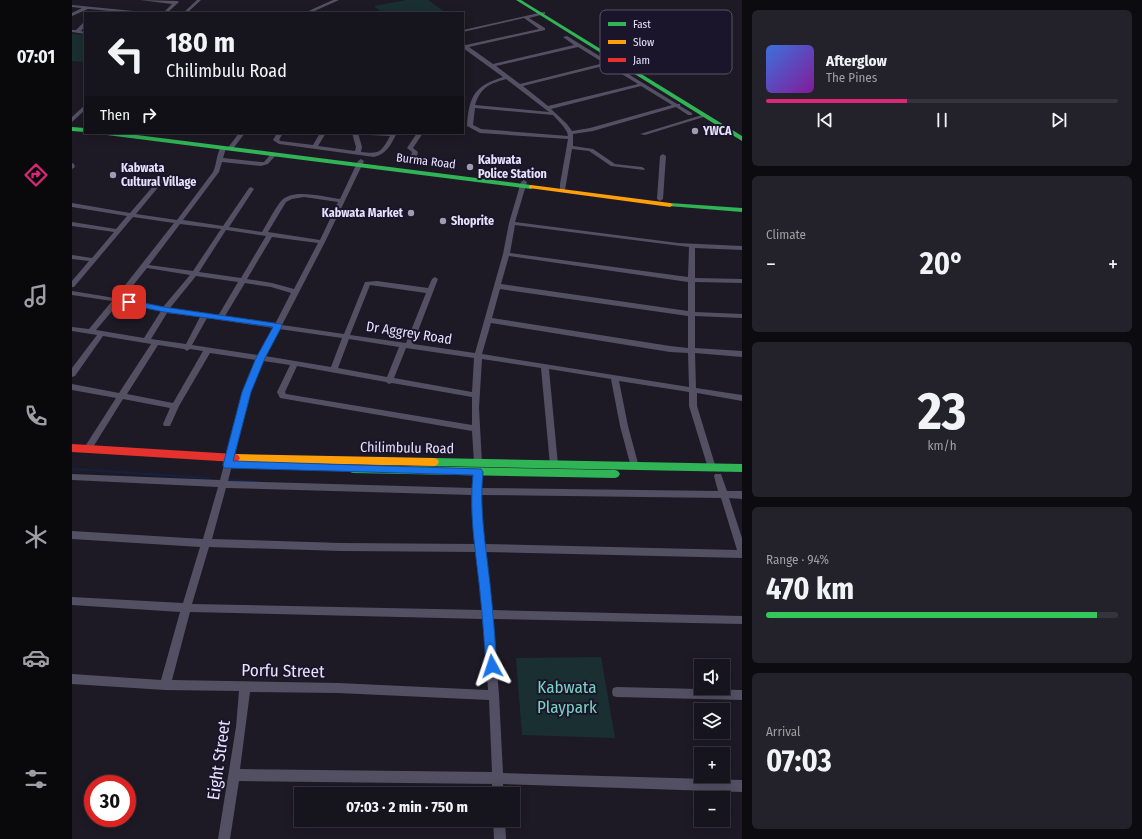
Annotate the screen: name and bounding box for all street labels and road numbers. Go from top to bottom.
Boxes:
street label: Burma Road [395,150,457,172]
street label: Dr Aggrey Road [365,318,453,348]
street label: Chilimbulu Road [360,439,454,457]
street label: Porfu Street [241,660,325,682]
street label: Eight Street [203,718,235,801]

